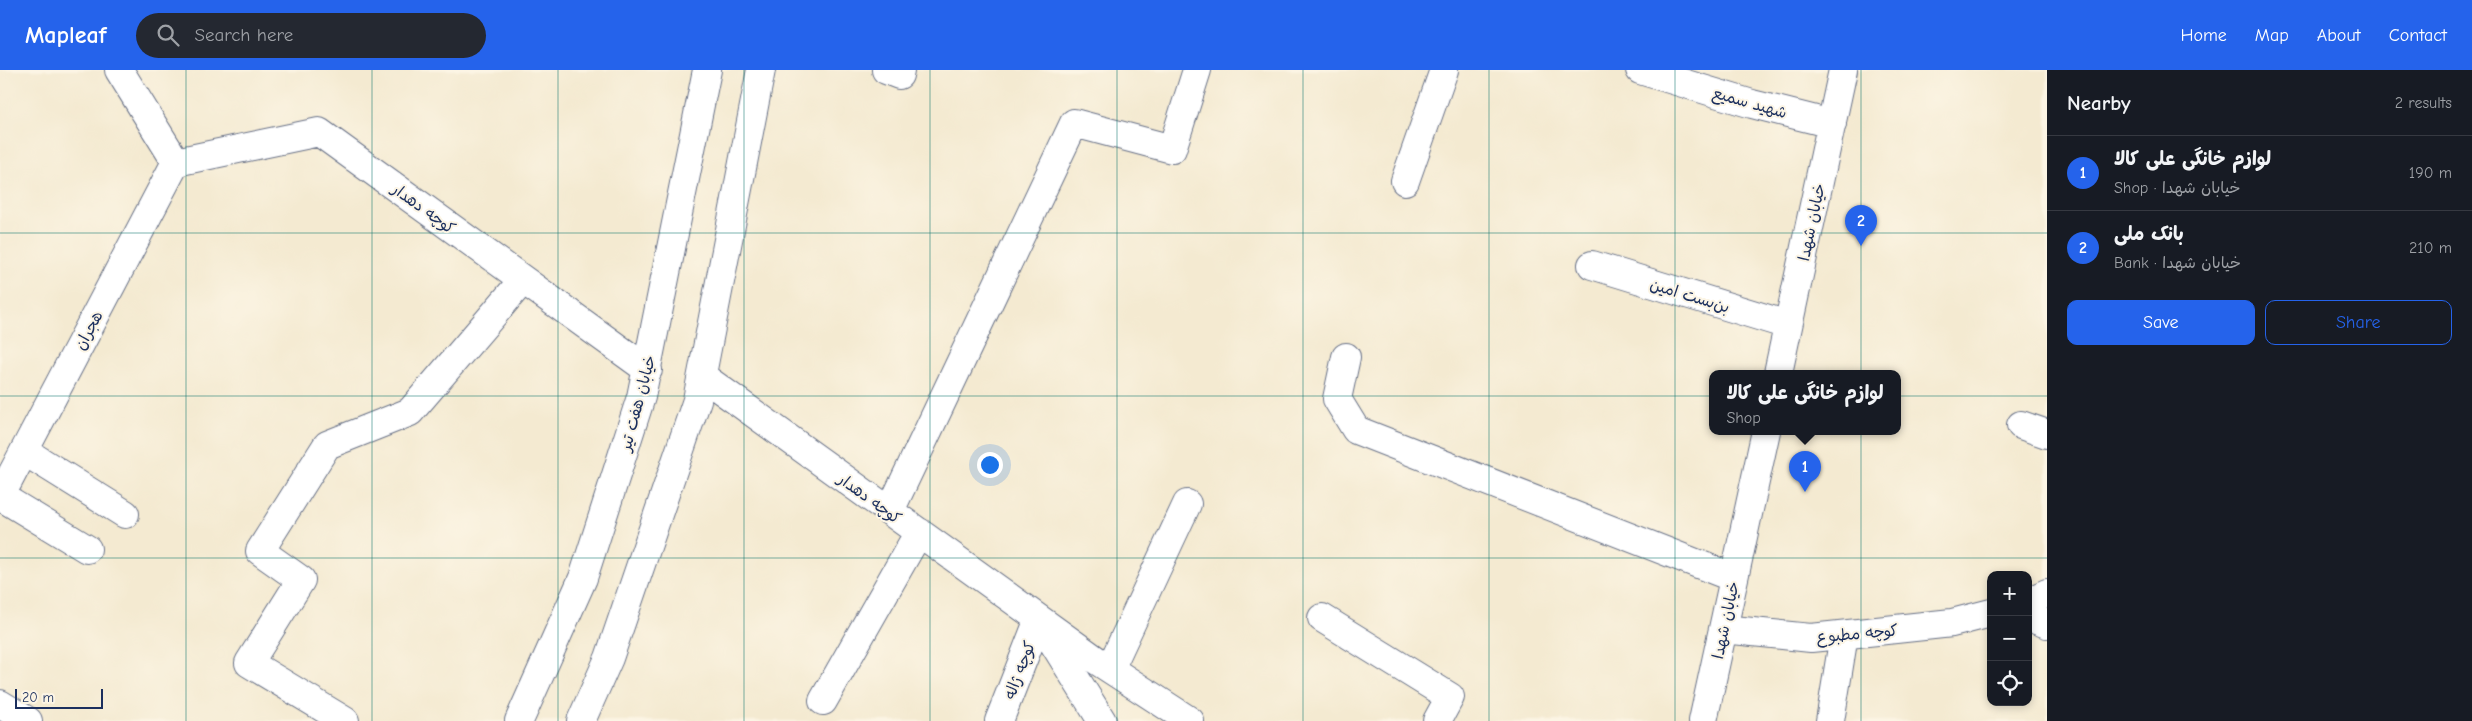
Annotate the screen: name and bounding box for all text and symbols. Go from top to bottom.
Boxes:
search box [136,13,486,58]
text: Mapleaf [25,21,106,49]
icon: search [154,21,182,49]
text: Search here [194,24,293,46]
text: Home [2180,25,2227,46]
text: Map [2255,25,2289,46]
text: About [2317,25,2361,46]
text: Contact [2389,25,2447,46]
street label: شهید سمیع [1710,84,1789,124]
text: Nearby [2067,91,2131,115]
text: 2 results [2395,94,2452,112]
text: لوازم خانگی علی کالا [2114,148,2271,170]
text: 1 [2080,164,2086,182]
text: 190 m [2409,164,2452,182]
street label: کوچه دهدار [386,179,459,239]
text: Shop · خیابان شهدا [2114,179,2240,197]
street label: خیابان شهدا [1795,182,1829,263]
pin: 2 [1845,205,1877,246]
text: بانک ملی [2114,223,2184,245]
text: 2 [2079,239,2087,257]
text: 210 m [2409,239,2452,257]
text: Bank · خیابان شهدا [2114,254,2241,272]
street label: بن‌بست امین [1648,275,1732,317]
button: Save [2067,300,2255,345]
button: Share [2265,300,2452,345]
street label: هجران [71,308,107,353]
street label: خیابان هفت تیر [616,353,659,455]
popup [1709,370,1901,435]
text: لوازم خانگی علی کالا [1726,382,1884,404]
text: Shop [1726,409,1761,427]
pin: 1 [1789,451,1821,492]
your location [977,452,1003,478]
street label: کوچه دهدار [832,469,905,529]
map controls [1987,571,2032,706]
button: + [1987,571,2032,616]
street label: خیابان شهدا [1709,580,1743,661]
button: − [1987,616,2032,661]
street label: کوچه مطبوع [1816,621,1899,649]
street label: کوچه ژاله [1001,639,1040,702]
button: locate [1987,661,2032,706]
scale bar [15,686,102,709]
text: 20 m [22,689,54,706]

